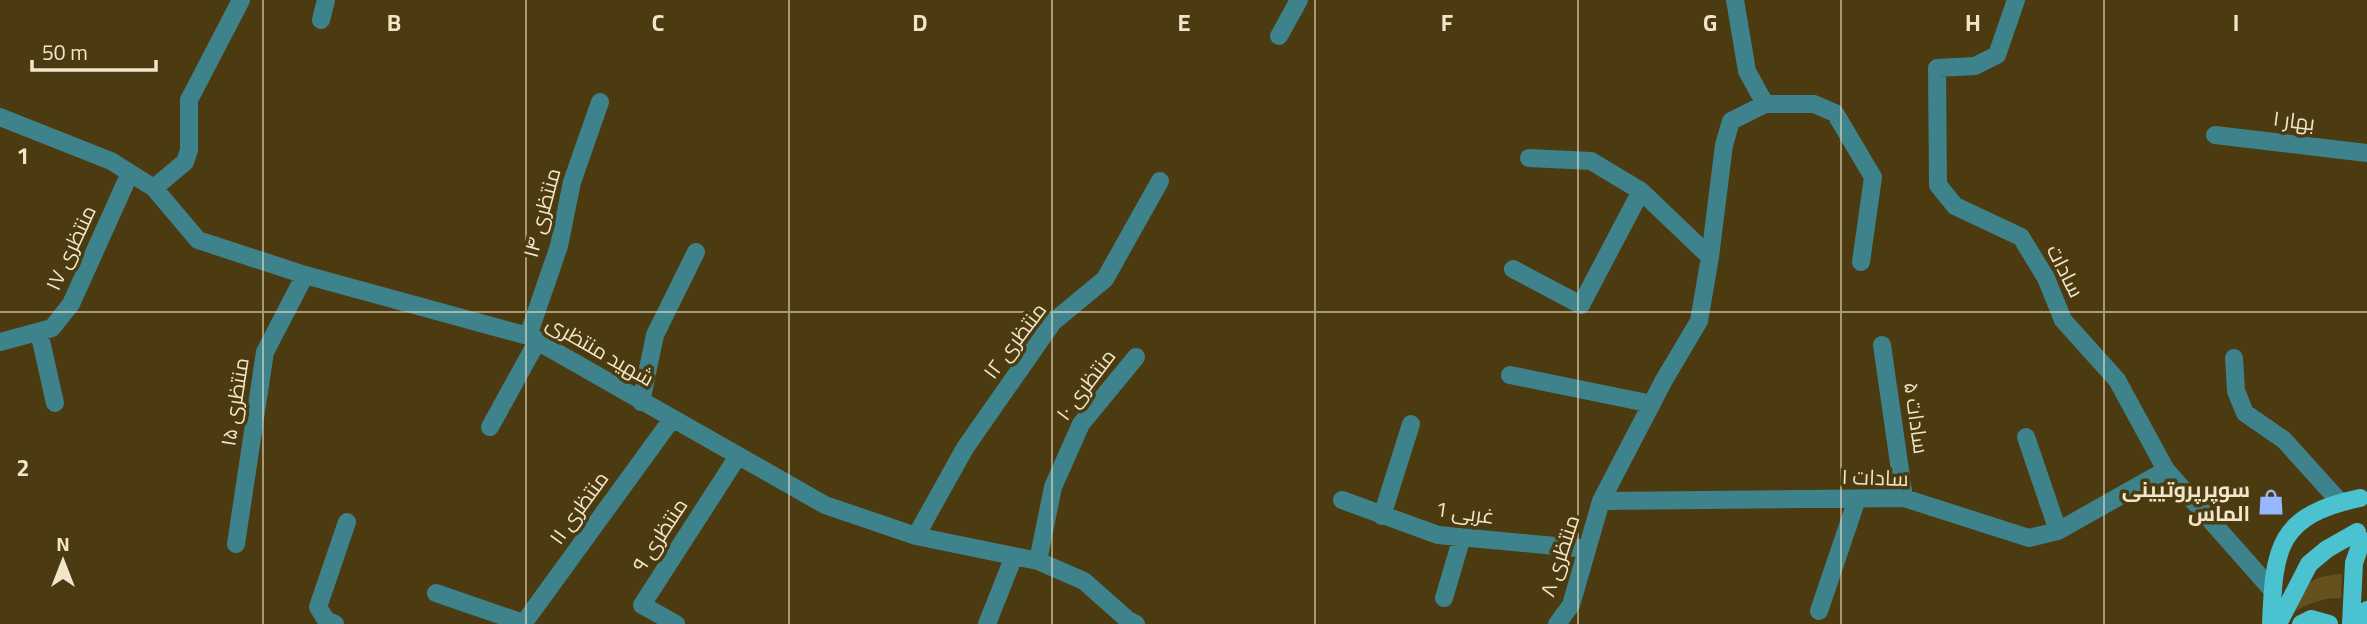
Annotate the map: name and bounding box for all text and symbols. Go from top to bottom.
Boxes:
text: B [387,1,401,44]
text: C [652,1,664,44]
text: D [913,1,927,44]
text: E [1178,1,1190,44]
text: F [1441,1,1453,44]
text: G [1703,1,1717,44]
text: H [1965,1,1981,44]
text: I [2233,1,2239,44]
scale bar [32,28,156,72]
text: 50 m [42,33,88,72]
street label: بهار ۱ [2271,99,2317,142]
text: 1 [17,134,29,177]
street label: منتظری ۱۴ [511,164,572,262]
street label: منتظری ۱۷ [34,198,107,297]
street label: سادات [2035,237,2096,305]
street label: منتظری ۱۲ [972,293,1057,388]
street label: شهید منتظری [539,304,662,397]
street label: منتظری ۱۰ [1045,340,1126,430]
street label: منتظری ۱۵ [208,355,261,449]
street label: سادات ۵ [1892,380,1941,456]
text: 2 [17,446,29,489]
street label: سادات ۱ [1841,457,1909,498]
street label: منتظری ۱۱ [538,462,619,553]
place label: سوپرپروتیینی الماس [2122,470,2250,533]
shop icon: سوپرپروتیینی الماس [2256,487,2286,517]
street label: غربی 1 [1433,489,1497,536]
street label: منتظری ۹ [621,490,698,580]
street label: منتظری ۸ [1528,510,1591,602]
north arrow [28,526,98,596]
text: N [57,526,69,562]

